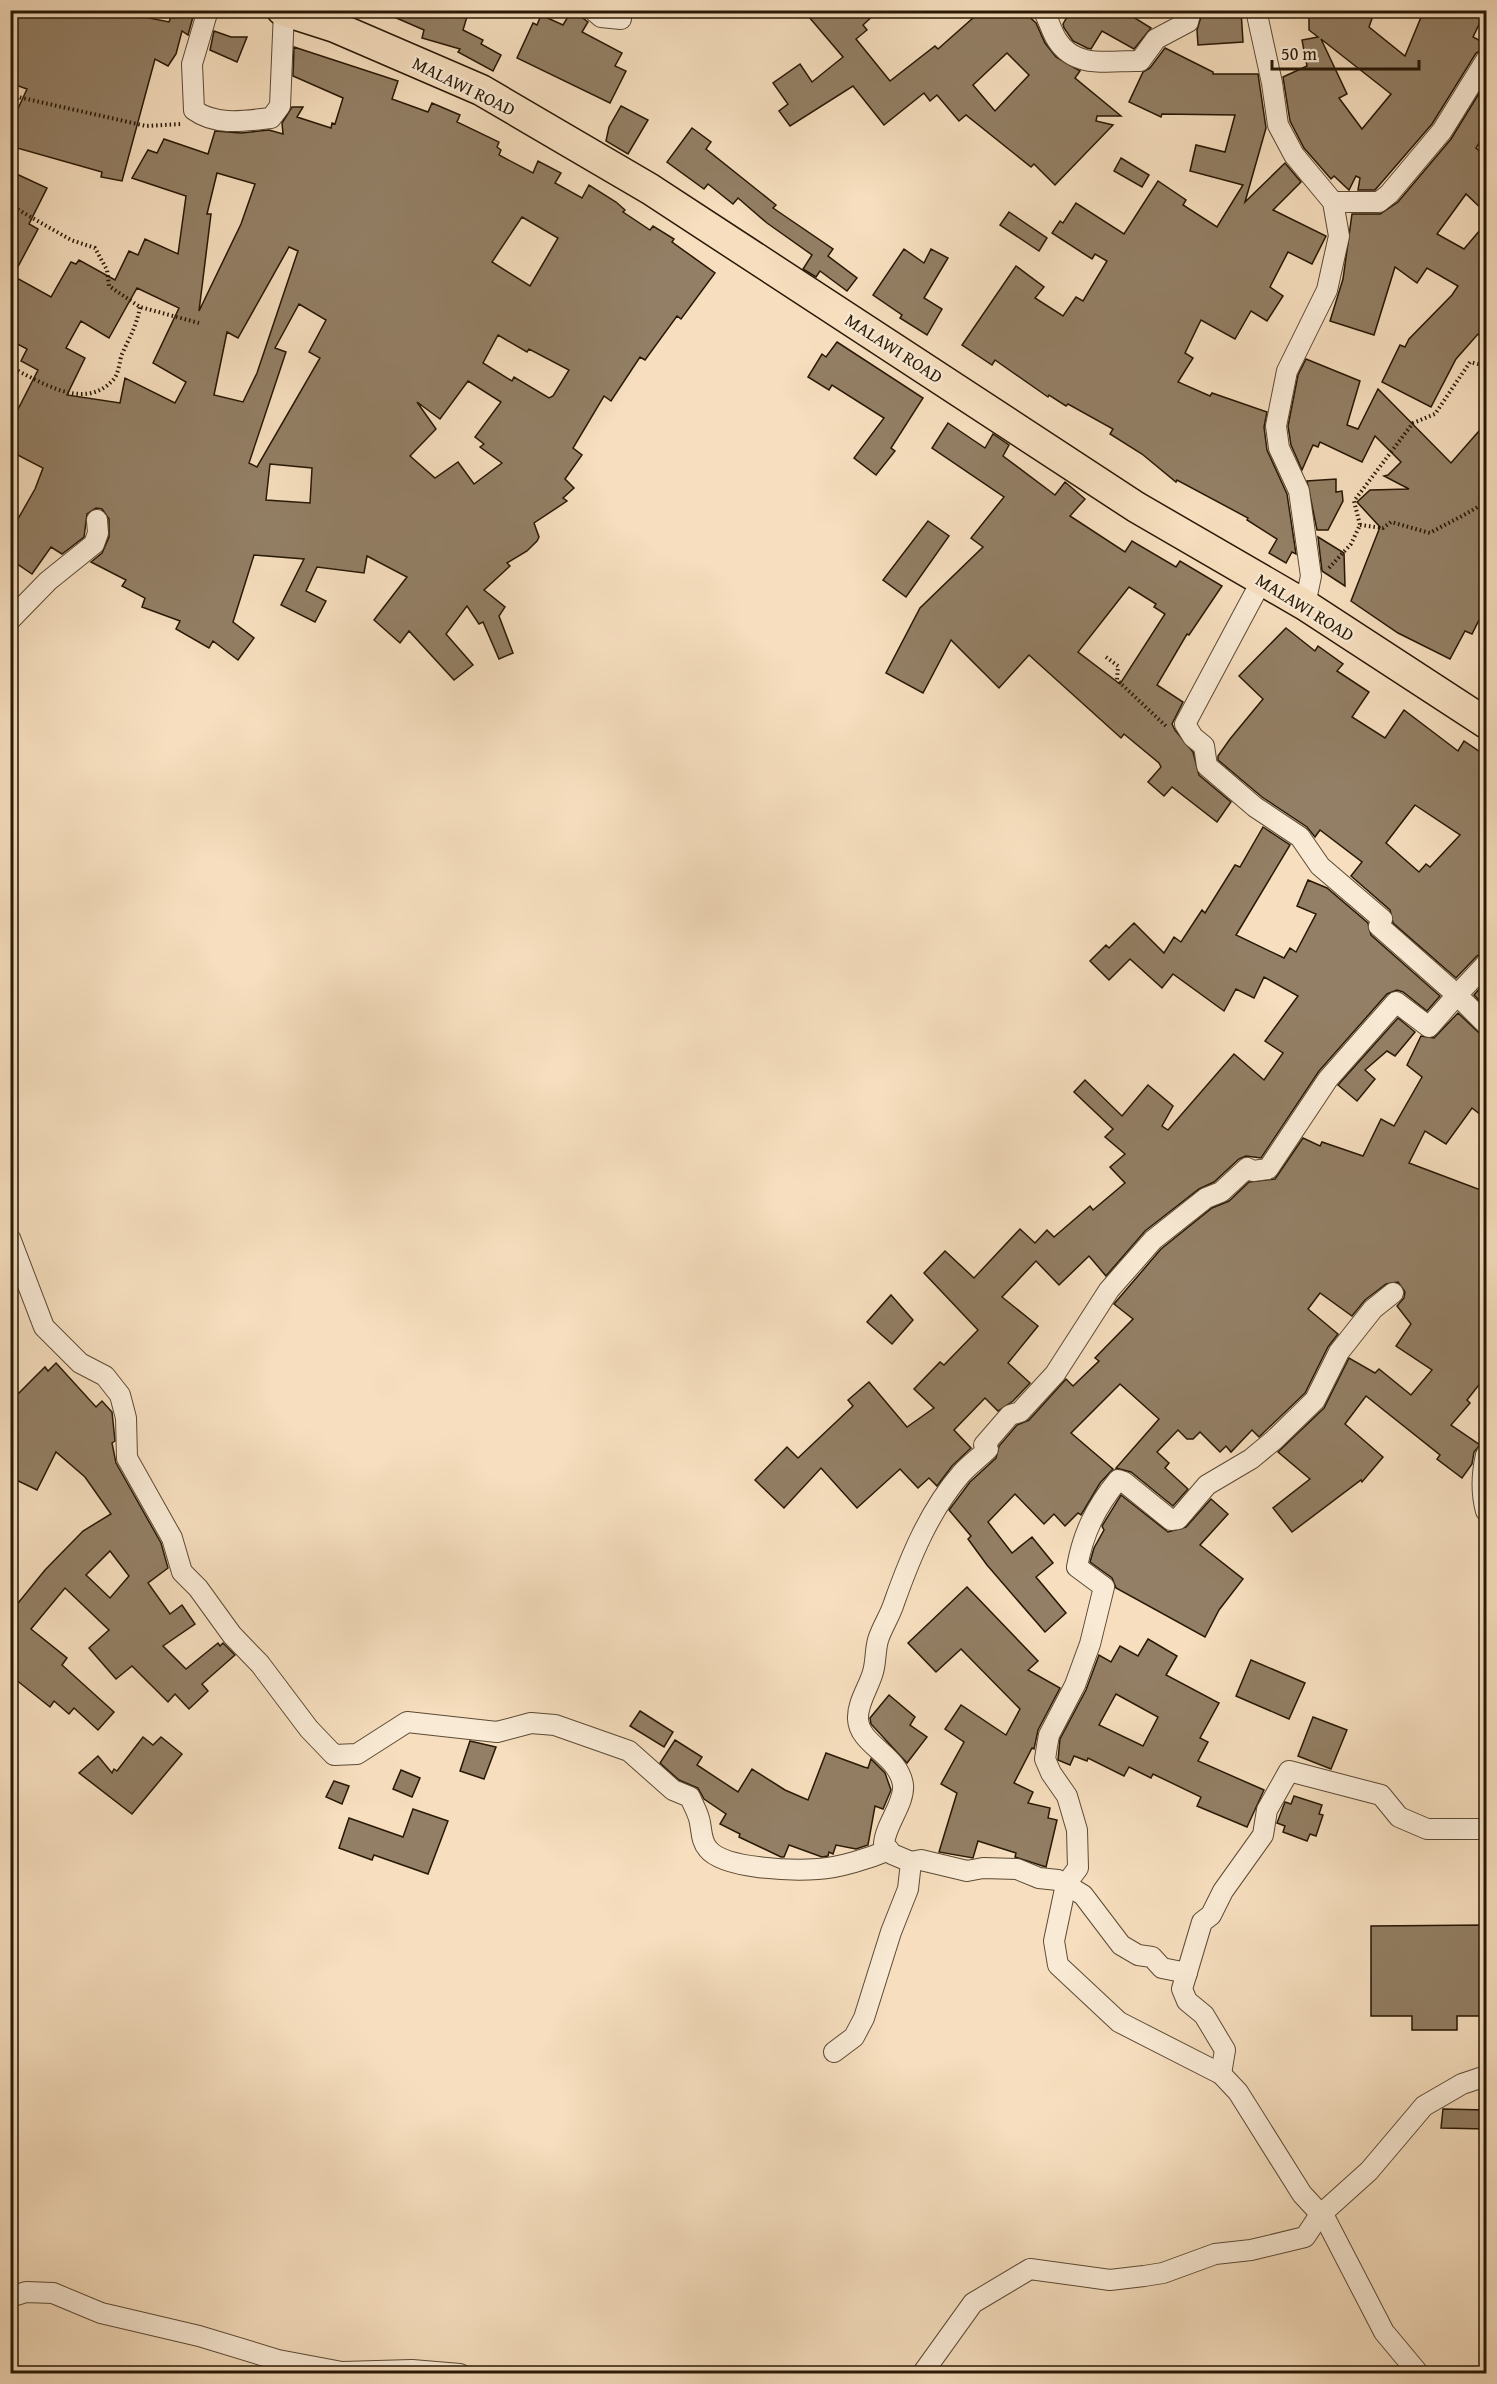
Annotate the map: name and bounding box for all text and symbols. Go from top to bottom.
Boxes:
scale bar [1272,33,1419,71]
text: 50 m [1281,40,1317,67]
street label: MALAWI ROAD [408,49,520,123]
street label: MALAWI ROAD [840,306,948,390]
street label: MALAWI ROAD [1250,566,1360,648]

